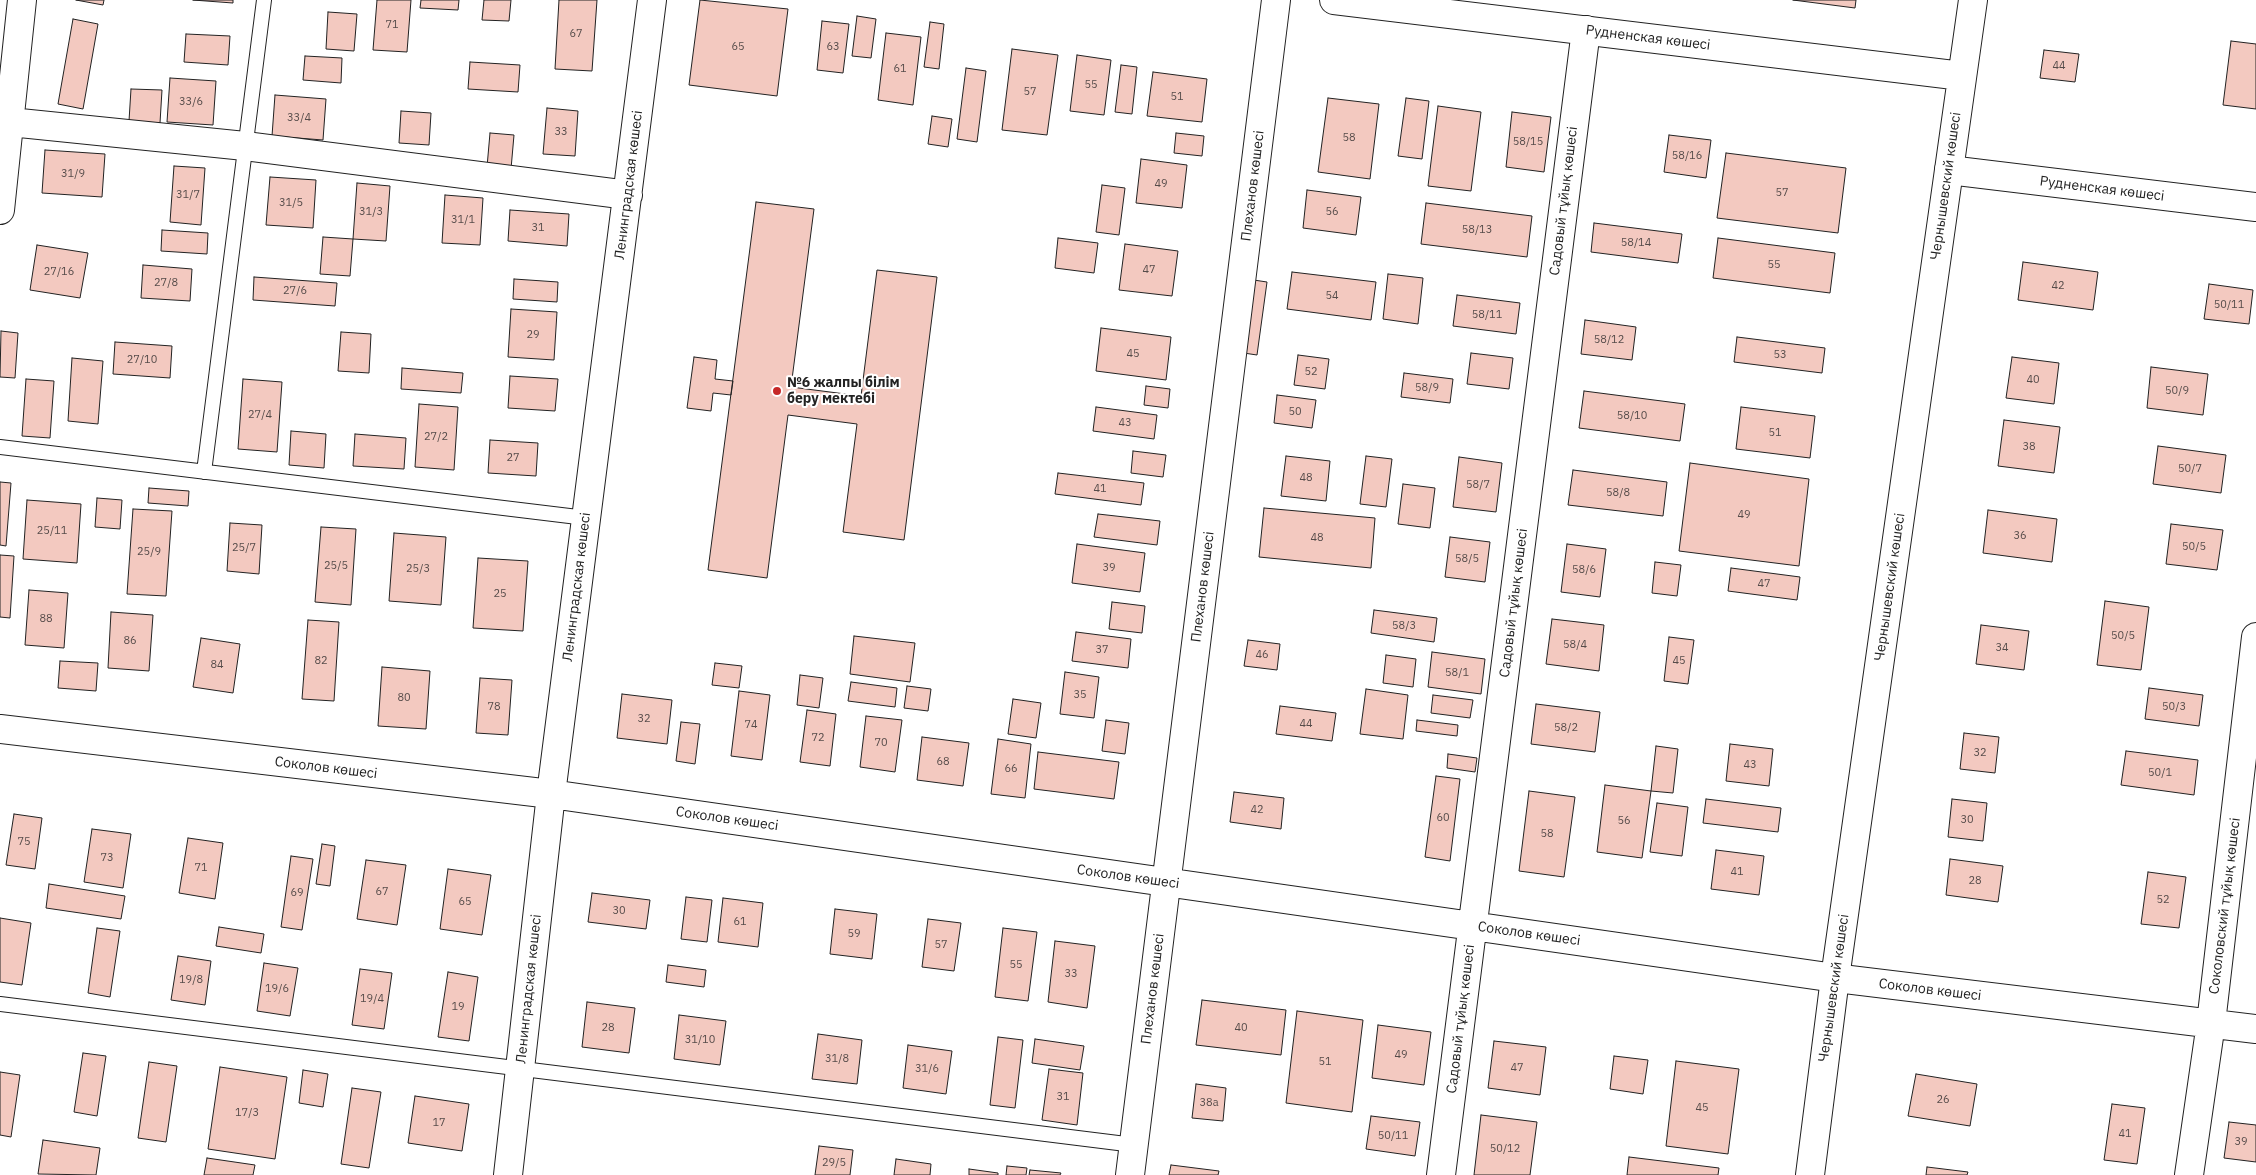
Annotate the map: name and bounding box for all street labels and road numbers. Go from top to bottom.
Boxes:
street label: Рудненская көшесі [1585,22,1711,54]
street label: Ленинградская көшесі [612,110,646,260]
street label: Чернышевский көшесі [1927,111,1965,261]
street label: Садовый тұйық көшесі [1547,126,1581,276]
street label: Плеханов көшесі [1238,130,1268,242]
street label: Рудненская көшесі [2039,173,2165,205]
street label: Ленинградская көшесі [560,512,594,662]
street label: Чернышевский көшесі [1871,512,1909,662]
street label: Садовый тұйық көшесі [1497,528,1531,678]
street label: Плеханов көшесі [1188,531,1218,643]
street label: Соколов көшесі [274,753,378,783]
street label: Соколов көшесі [675,803,779,835]
street label: Соколовский тұйық көшесі [2206,817,2244,995]
street label: Соколов көшесі [1076,861,1180,893]
street label: Чернышевский көшесі [1815,913,1853,1063]
street label: Ленинградская көшесі [513,914,545,1064]
street label: Соколов көшесі [1477,918,1581,950]
street label: Плеханов көшесі [1138,933,1168,1045]
street label: Садовый тұйық көшесі [1444,944,1478,1094]
street label: Соколов көшесі [1878,975,1982,1005]

